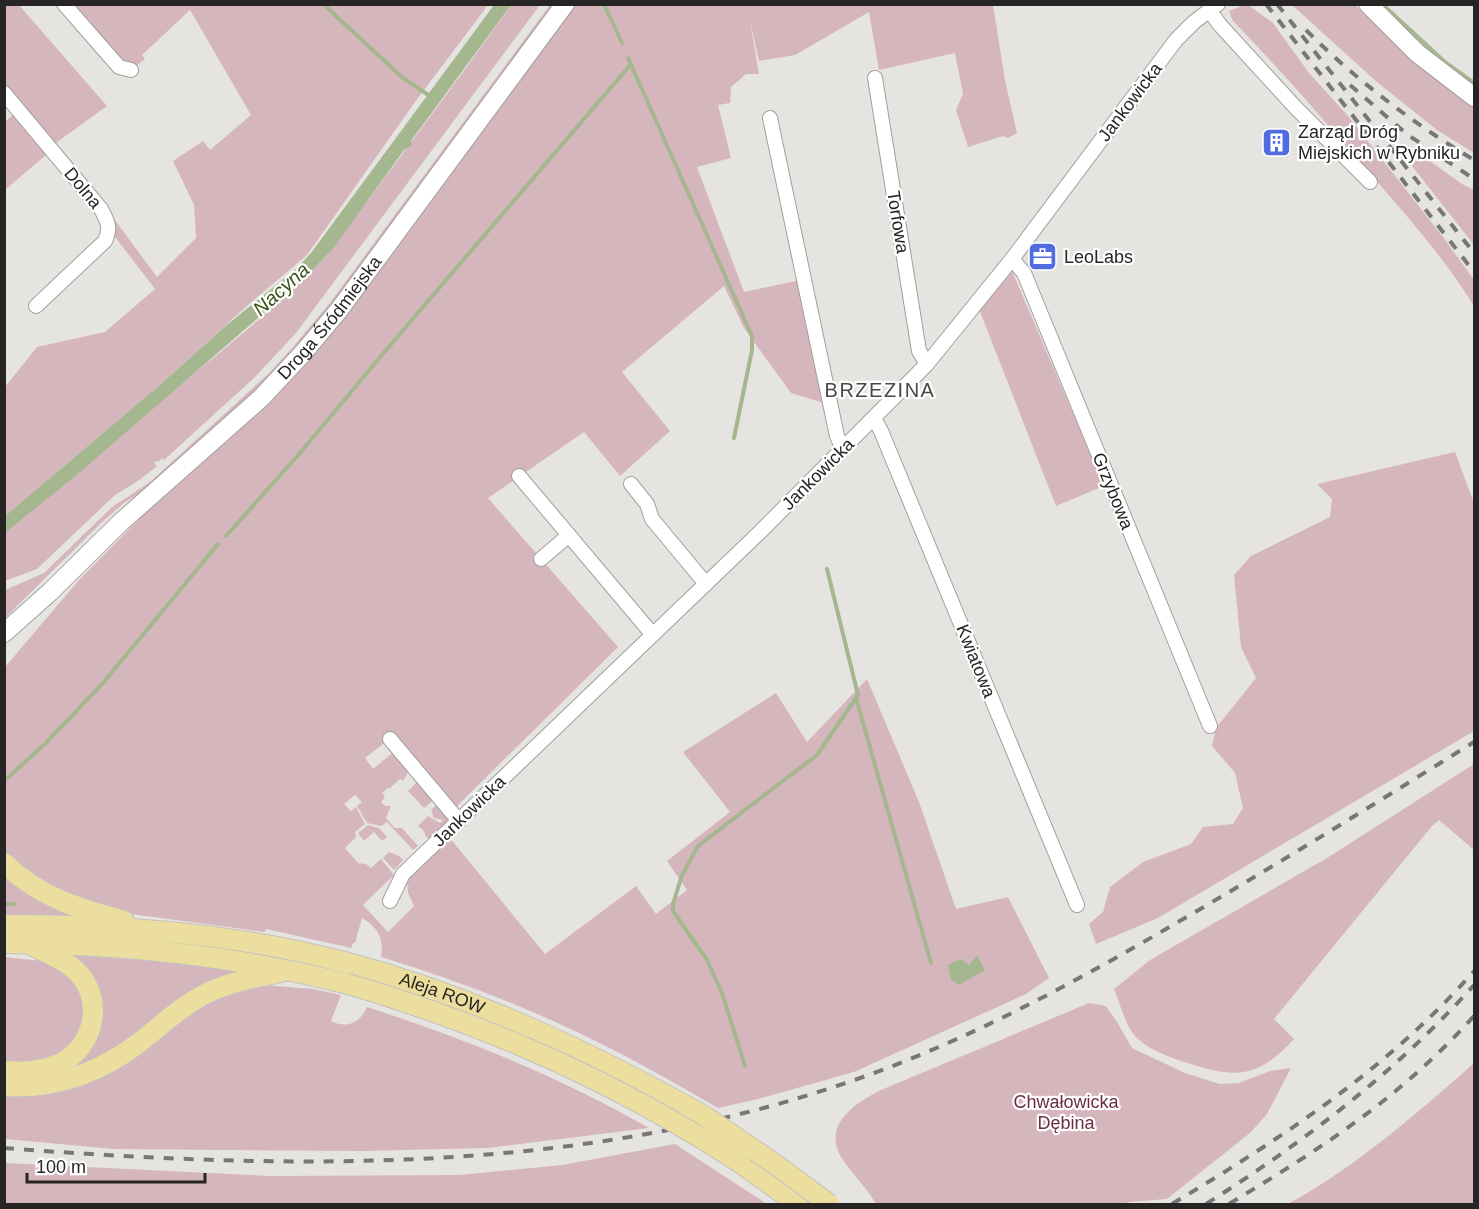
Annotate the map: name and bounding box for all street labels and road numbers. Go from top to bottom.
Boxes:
street label: Jankowicka [1094,58,1167,145]
street label: Dolna [60,164,106,213]
street label: Torfowa [883,189,913,256]
street label: Droga Śródmiejska [274,251,386,384]
street label: Jankowicka [778,433,859,514]
street label: Grzybowa [1089,450,1138,533]
street label: Kwiatowa [952,622,1000,701]
street label: Jankowicka [429,771,510,851]
street label: Aleja ROW [397,969,488,1018]

